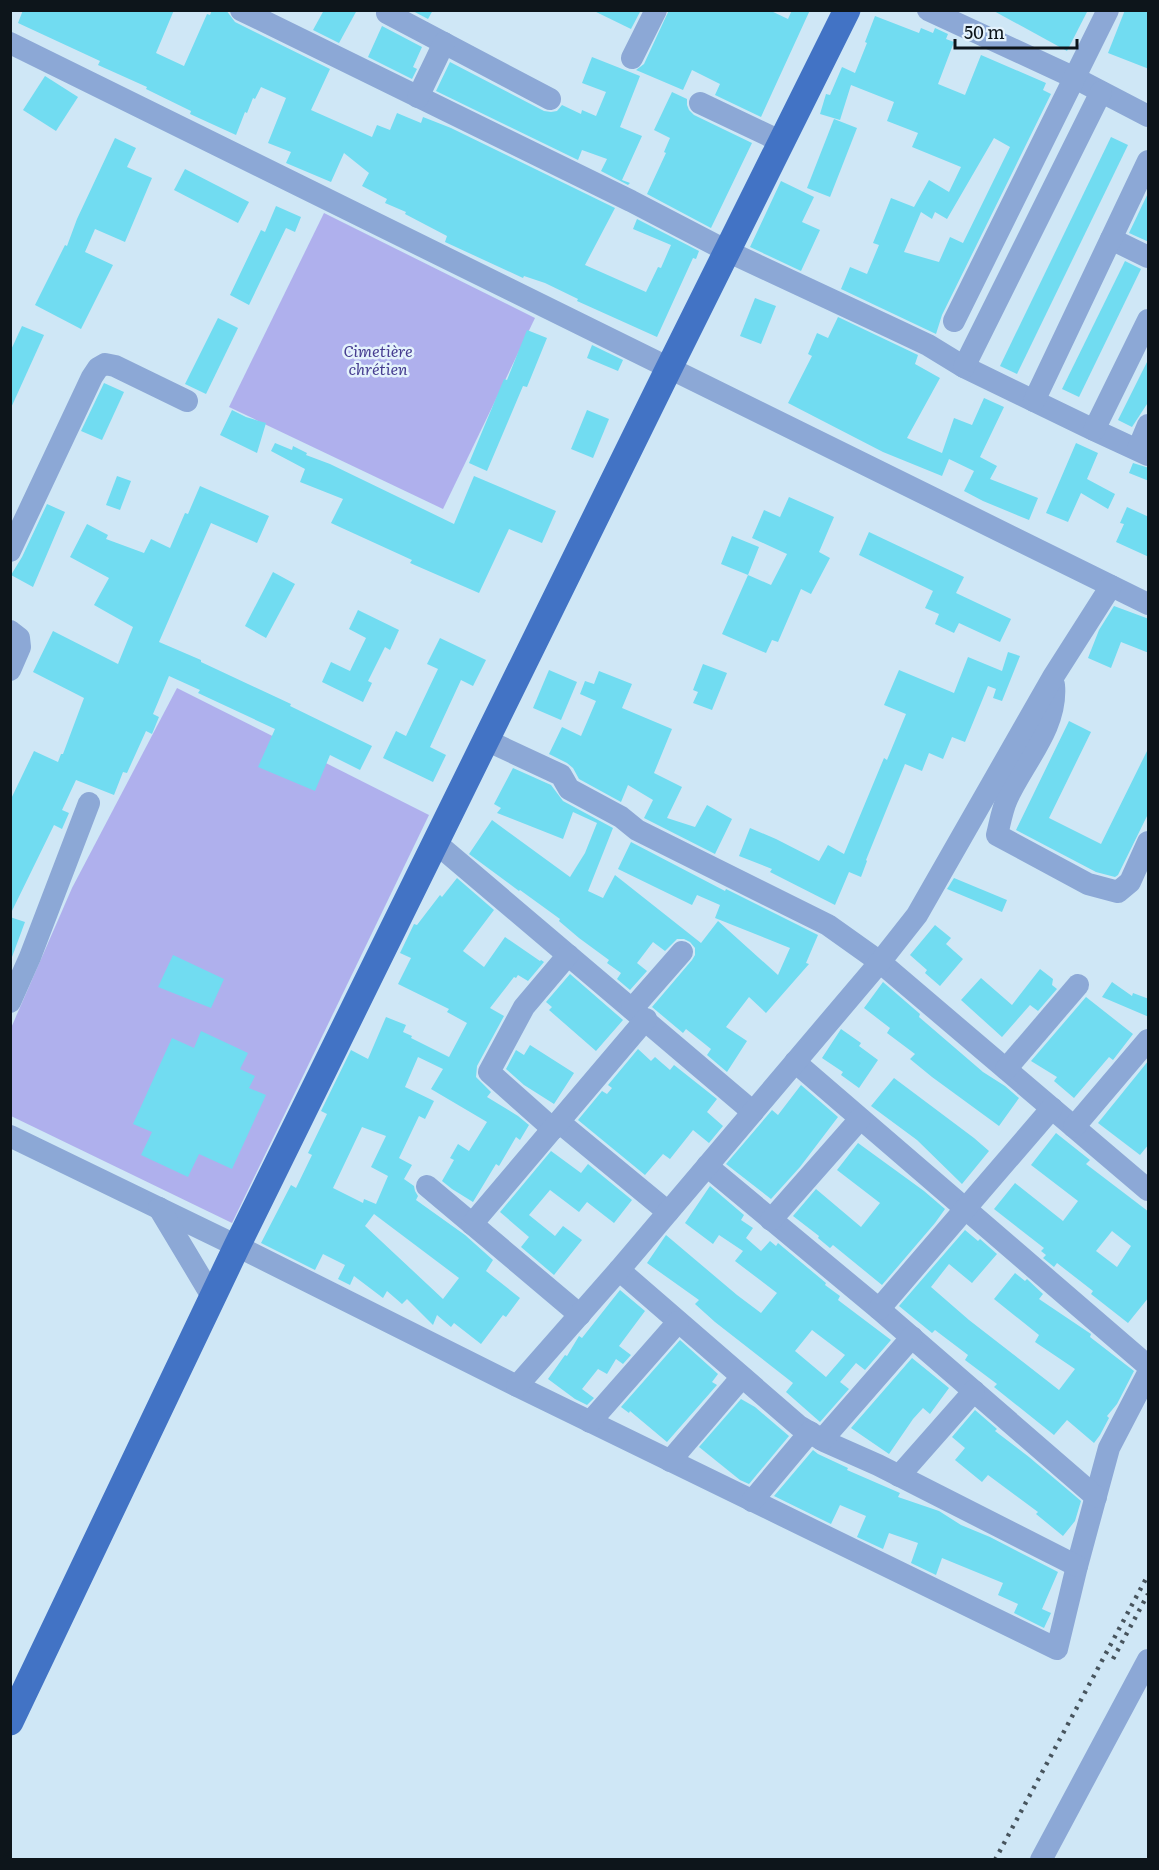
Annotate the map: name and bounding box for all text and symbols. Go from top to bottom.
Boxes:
scale bar [955,12,1076,50]
text: 50 m [964,18,1005,45]
park label: Cimetière chrétien [343,338,413,380]

